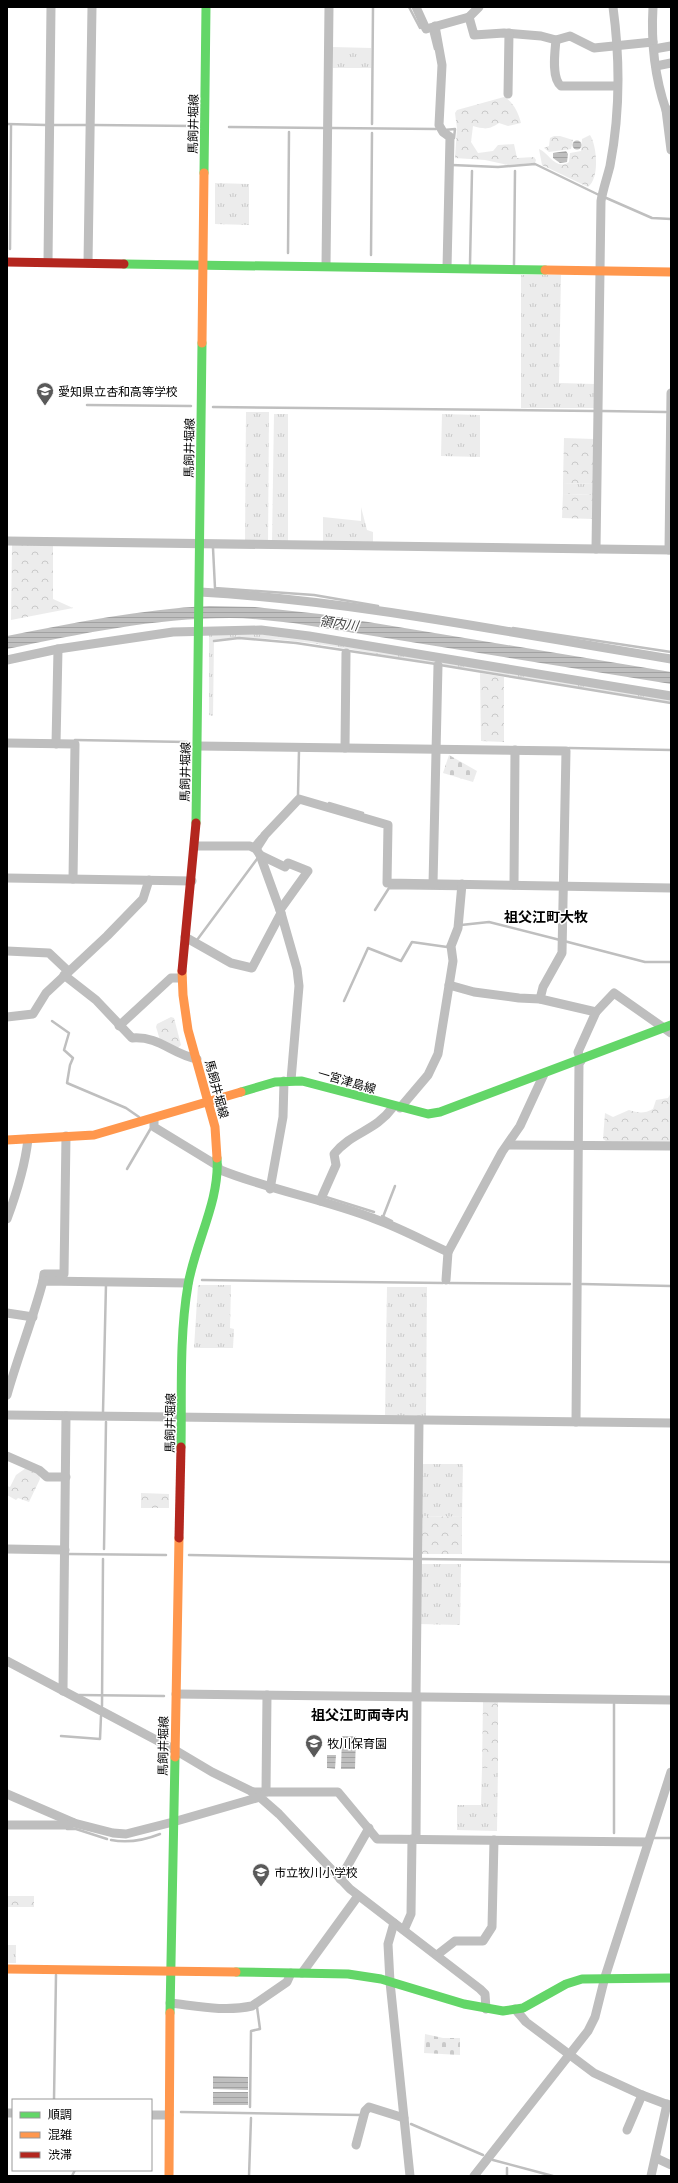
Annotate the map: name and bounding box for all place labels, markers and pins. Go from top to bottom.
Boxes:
school or university icon: 愛知県立杏和高等学校 [35,381,55,406]
place label: 愛知県立杏和高等学校 [58,383,178,400]
school or university icon: 牧川保育園 [304,1733,324,1758]
place label: 牧川保育園 [327,1735,387,1752]
school or university icon: 市立牧川小学校 [251,1862,271,1887]
place label: 市立牧川小学校 [274,1864,358,1881]

